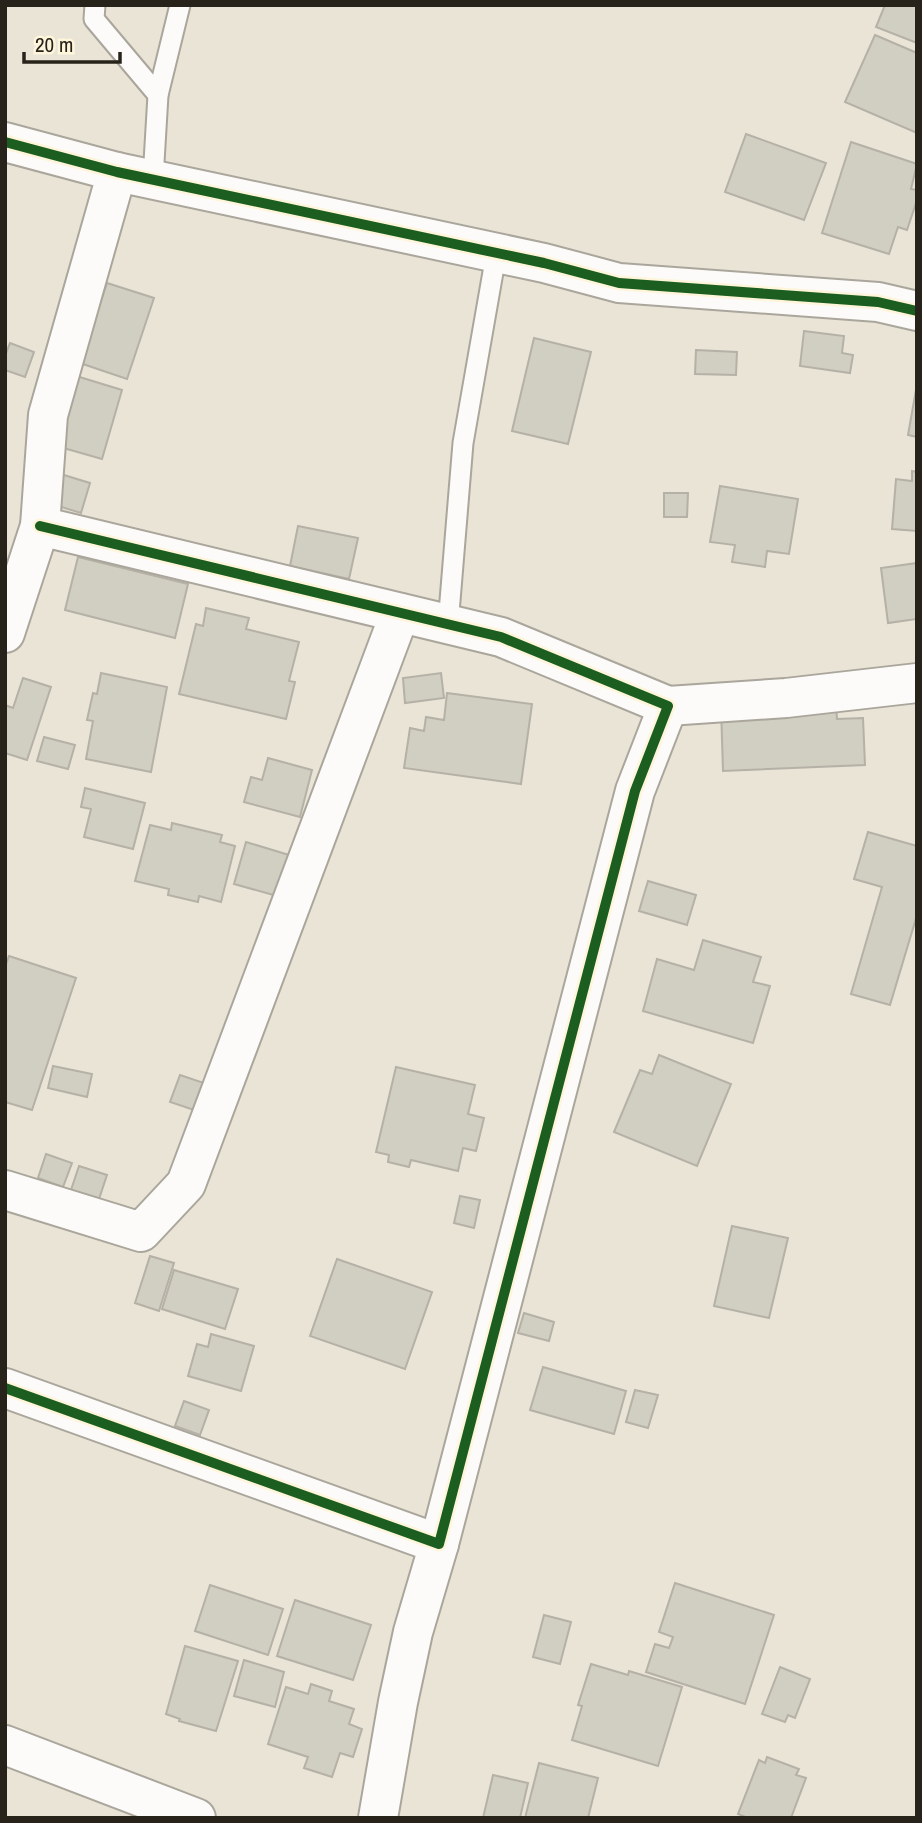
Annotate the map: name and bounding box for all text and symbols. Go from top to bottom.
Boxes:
scale bar [24,21,121,65]
text: 20 m [35,30,73,59]

